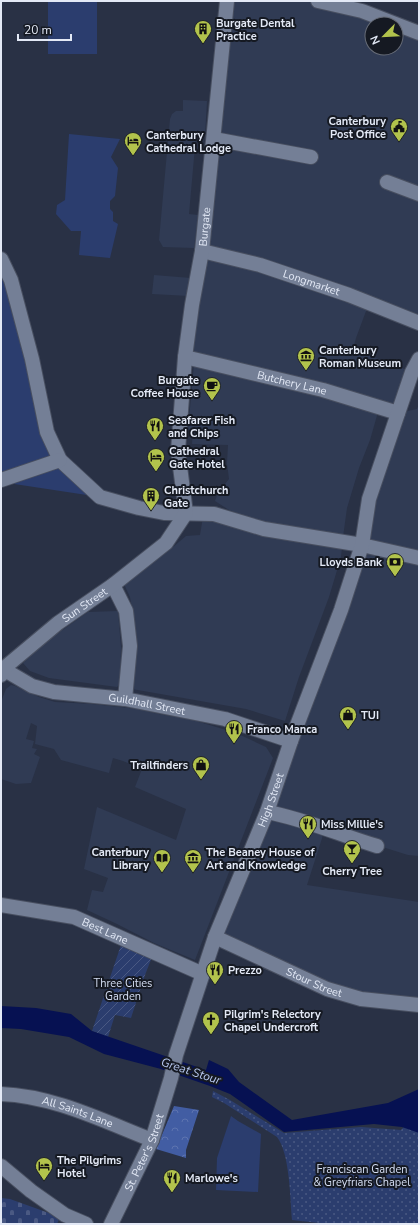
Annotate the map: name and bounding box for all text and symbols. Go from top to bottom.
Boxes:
scale bar [18,16,71,42]
place label: Burgate Dental Practice [216,16,295,44]
north arrow [364,16,404,56]
building icon: Burgate Dental Practice [193,19,213,44]
text: 20 m [24,22,52,38]
text: N [367,33,384,47]
place label: Canterbury Post Office [328,114,386,142]
public building icon: Canterbury Post Office [389,117,409,142]
place label: Canterbury Cathedral Lodge [146,128,231,156]
hotel icon: Canterbury Cathedral Lodge [123,131,143,156]
street label: Burgate [195,206,214,247]
street label: Longmarket [281,266,342,299]
place label: Canterbury Roman Museum [319,343,401,371]
museum icon: Canterbury Roman Museum [296,346,316,371]
street label: Butchery Lane [255,367,329,399]
place label: Burgate Coffee House [131,373,199,401]
cafe icon: Burgate Coffee House [202,376,222,401]
place label: Seafarer Fish and Chips [168,413,235,441]
restaurant icon: Seafarer Fish and Chips [145,416,165,441]
place label: Cathedral Gate Hotel [169,444,225,472]
hotel icon: Cathedral Gate Hotel [146,447,166,472]
place label: Christchurch Gate [164,483,228,511]
building icon: Christchurch Gate [141,486,161,511]
bank icon: Lloyds Bank [385,552,405,577]
place label: Lloyds Bank [320,555,383,570]
street label: Sun Street [59,584,110,626]
street label: Guildhall Street [108,690,186,719]
shop icon: TUI [338,705,358,730]
place label: TUI [361,708,379,723]
restaurant icon: Franco Manca [224,719,244,744]
place label: Franco Manca [247,722,317,737]
shop icon: Trailfinders [191,755,211,780]
place label: Trailfinders [130,758,188,773]
street label: High Street [254,771,288,830]
restaurant icon: Miss Millie's [298,814,318,839]
place label: Miss Millie's [321,817,383,832]
bar icon: Cherry Tree [342,839,362,864]
place label: Canterbury Library [91,845,149,873]
place label: The Beaney House of Art and Knowledge [206,845,316,873]
library icon: Canterbury Library [152,848,172,873]
museum icon: The Beaney House of Art and Knowledge [183,848,203,873]
place label: Cherry Tree [322,864,382,879]
street label: Best Lane [79,914,131,948]
restaurant icon: Prezzo [205,960,225,985]
place label: Prezzo [228,963,262,978]
street label: Stour Street [283,964,344,1001]
park label: Three Cities Garden [94,976,152,1004]
place label: Pilgrim's Relectory Chapel Undercroft [224,1007,321,1035]
church icon: Pilgrim's Relectory Chapel Undercroft [201,1010,221,1035]
water label: Great Stour [159,1054,224,1088]
street label: All Saints Lane [40,1093,116,1132]
street label: St. Peter's Street [121,1112,168,1194]
place label: The Pilgrims Hotel [57,1153,121,1181]
hotel icon: The Pilgrims Hotel [34,1156,54,1181]
park label: Franciscan Garden & Greyfriars Chapel [314,1162,411,1190]
restaurant icon: Marlowe's [162,1168,182,1193]
place label: Marlowe's [185,1171,238,1186]

